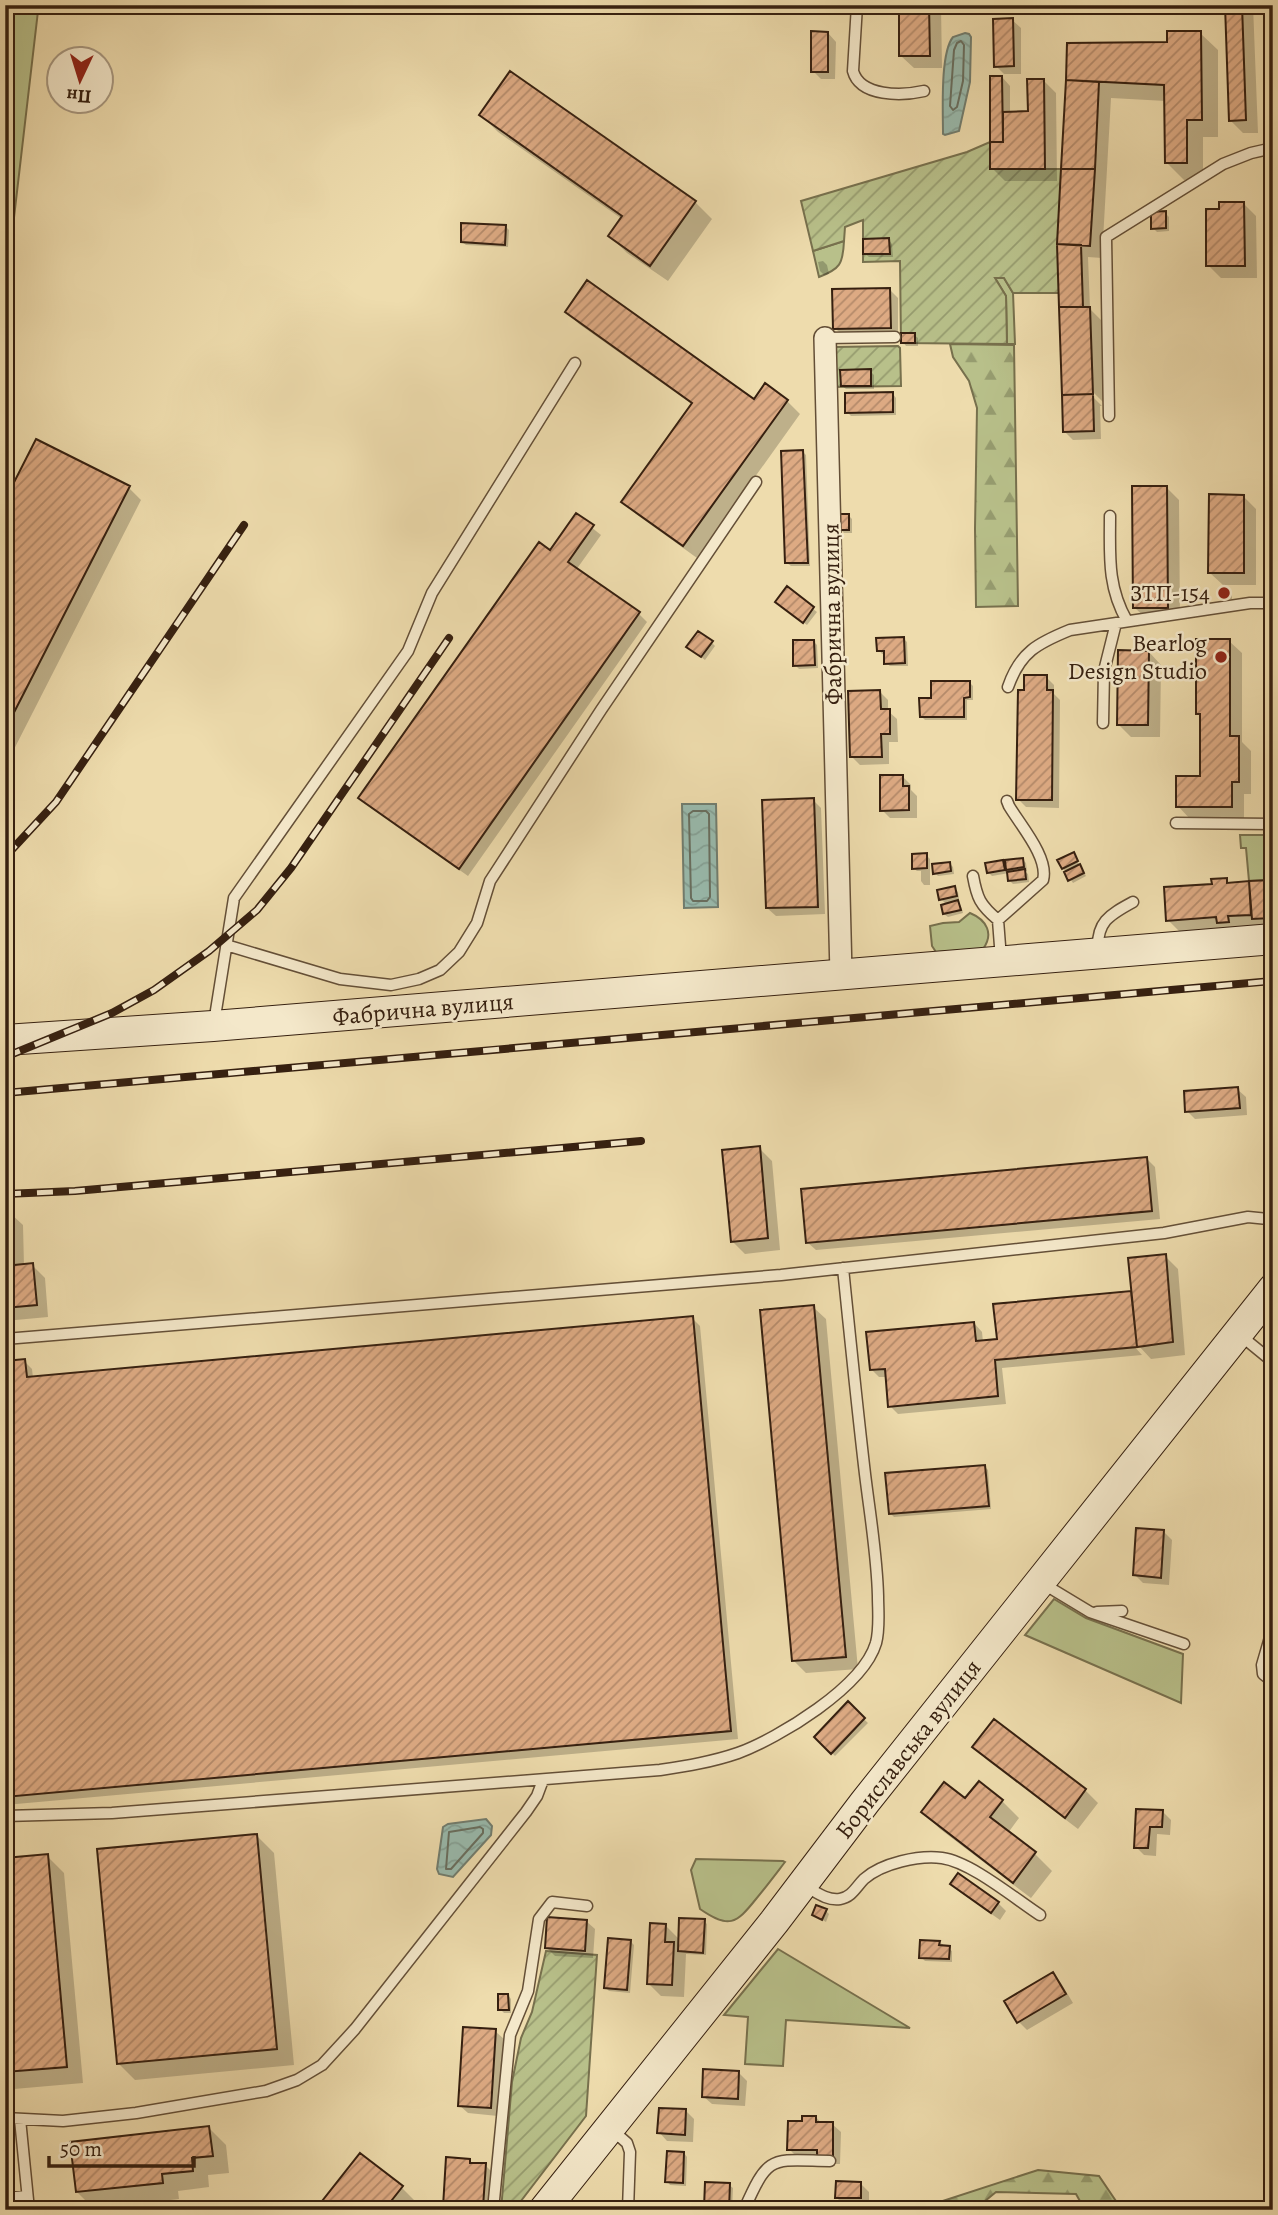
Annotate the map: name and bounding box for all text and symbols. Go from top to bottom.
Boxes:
north arrow [46,46,116,116]
text: Пн [66,82,92,110]
street label: Фабрична вулиця [814,523,850,705]
place label: ЗТП-154 [1130,577,1210,609]
marker: ЗТП-154 [1216,585,1232,601]
place label: Bearlog Design Studio [1068,627,1207,687]
marker: Bearlog Design Studio [1213,649,1229,665]
street label: Фабрична вулиця [331,985,515,1033]
street label: Бориславська вулиця [828,1653,988,1845]
scale bar [49,2124,194,2168]
text: 50 m [60,2135,102,2163]

